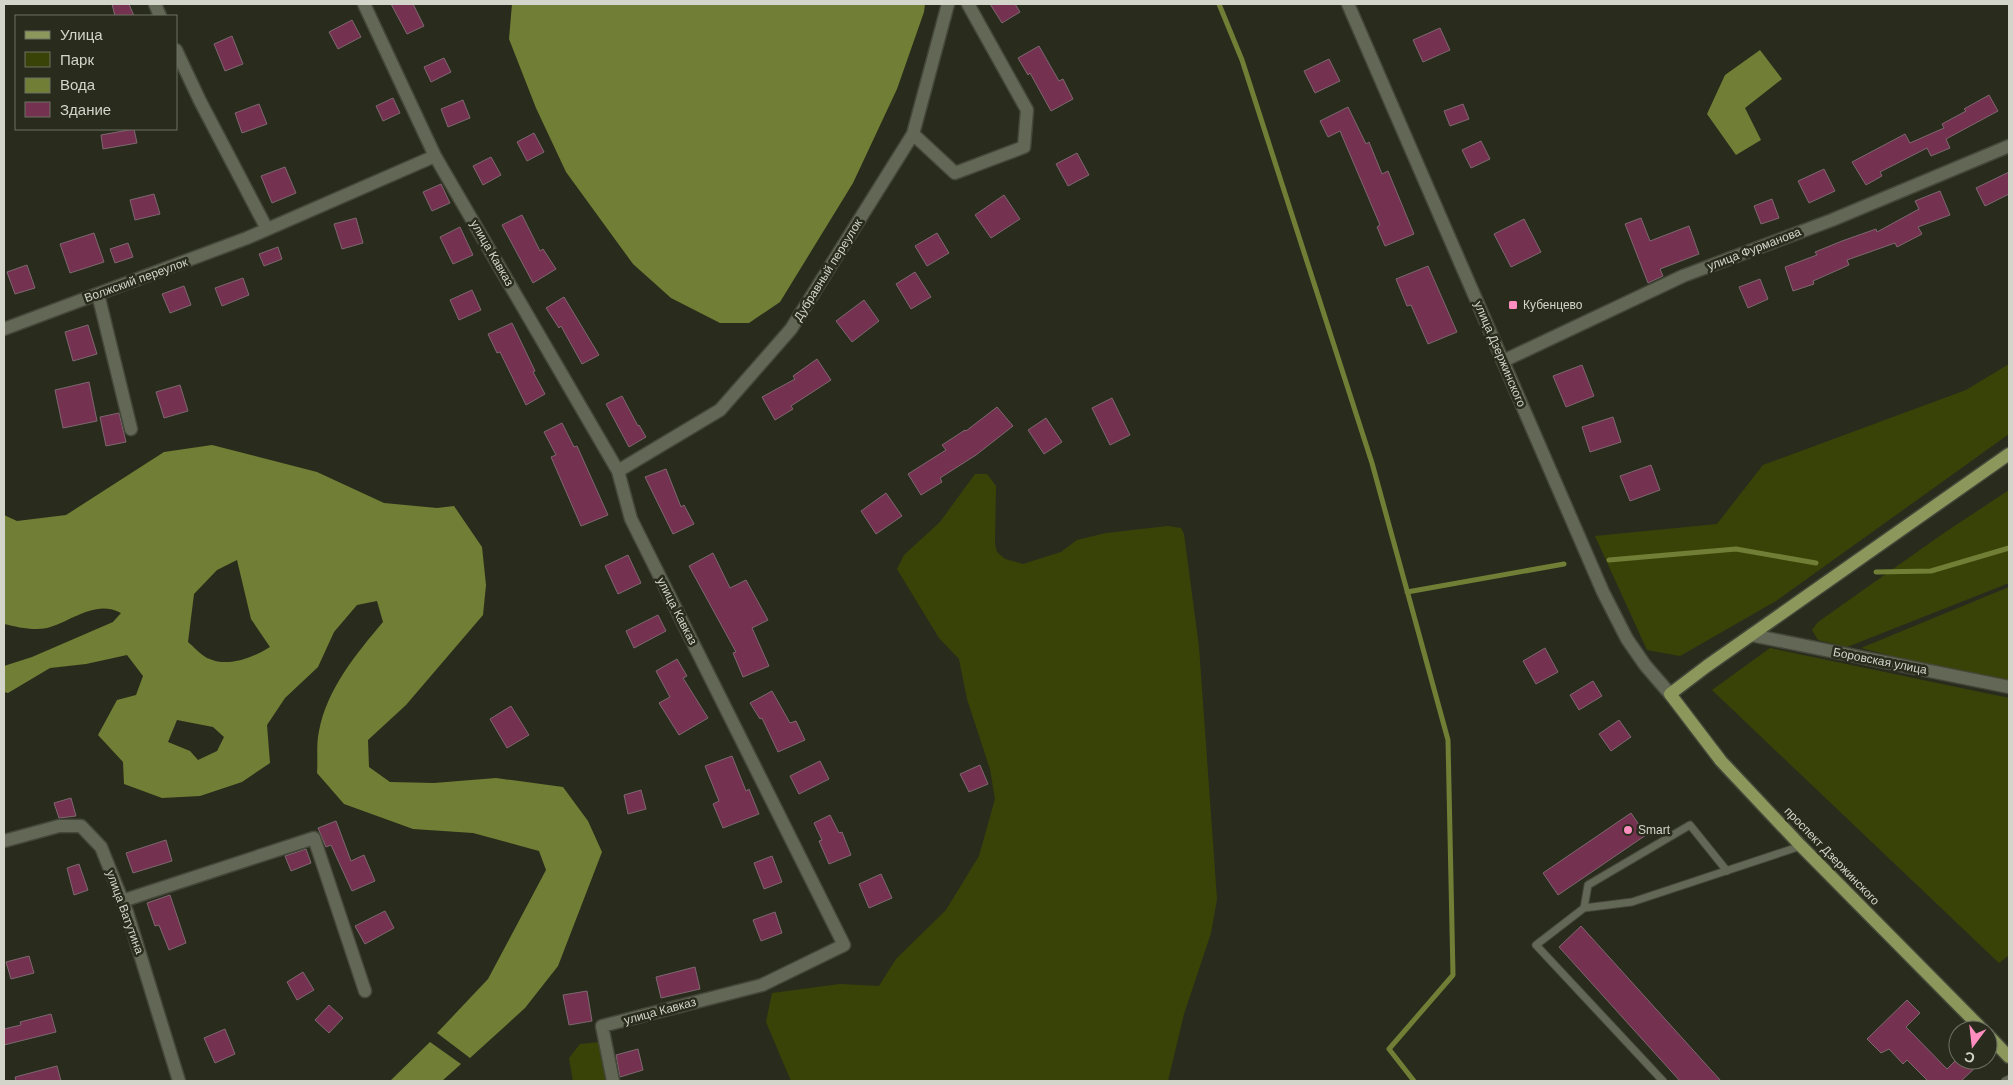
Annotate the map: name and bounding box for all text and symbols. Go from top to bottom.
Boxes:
legend [15,15,178,130]
text: Улица [60,26,103,43]
text: Парк [60,51,94,68]
text: Вода [60,76,96,93]
text: Здание [60,101,111,118]
street label: Дубравный переулок [791,216,865,324]
street label: улица Кавказ [467,217,517,289]
street label: улица Фурманова [1705,225,1803,273]
street label: Волжский переулок [83,255,190,305]
place label: Кубенцево [1523,298,1583,312]
street label: улица Дзержинского [1471,299,1529,409]
marker: Кубенцево [1507,299,1519,311]
street label: улица Кавказ [654,575,700,648]
street label: Боровская улица [1832,645,1928,677]
street label: проспект Дзержинского [1782,804,1883,908]
place label: Smart [1638,823,1671,837]
marker: Smart [1622,824,1634,836]
street label: улица Ватутина [103,868,147,956]
street label: улица Кавказ [622,995,698,1027]
north arrow [1948,1020,1998,1070]
text: С [1963,1049,1977,1067]

